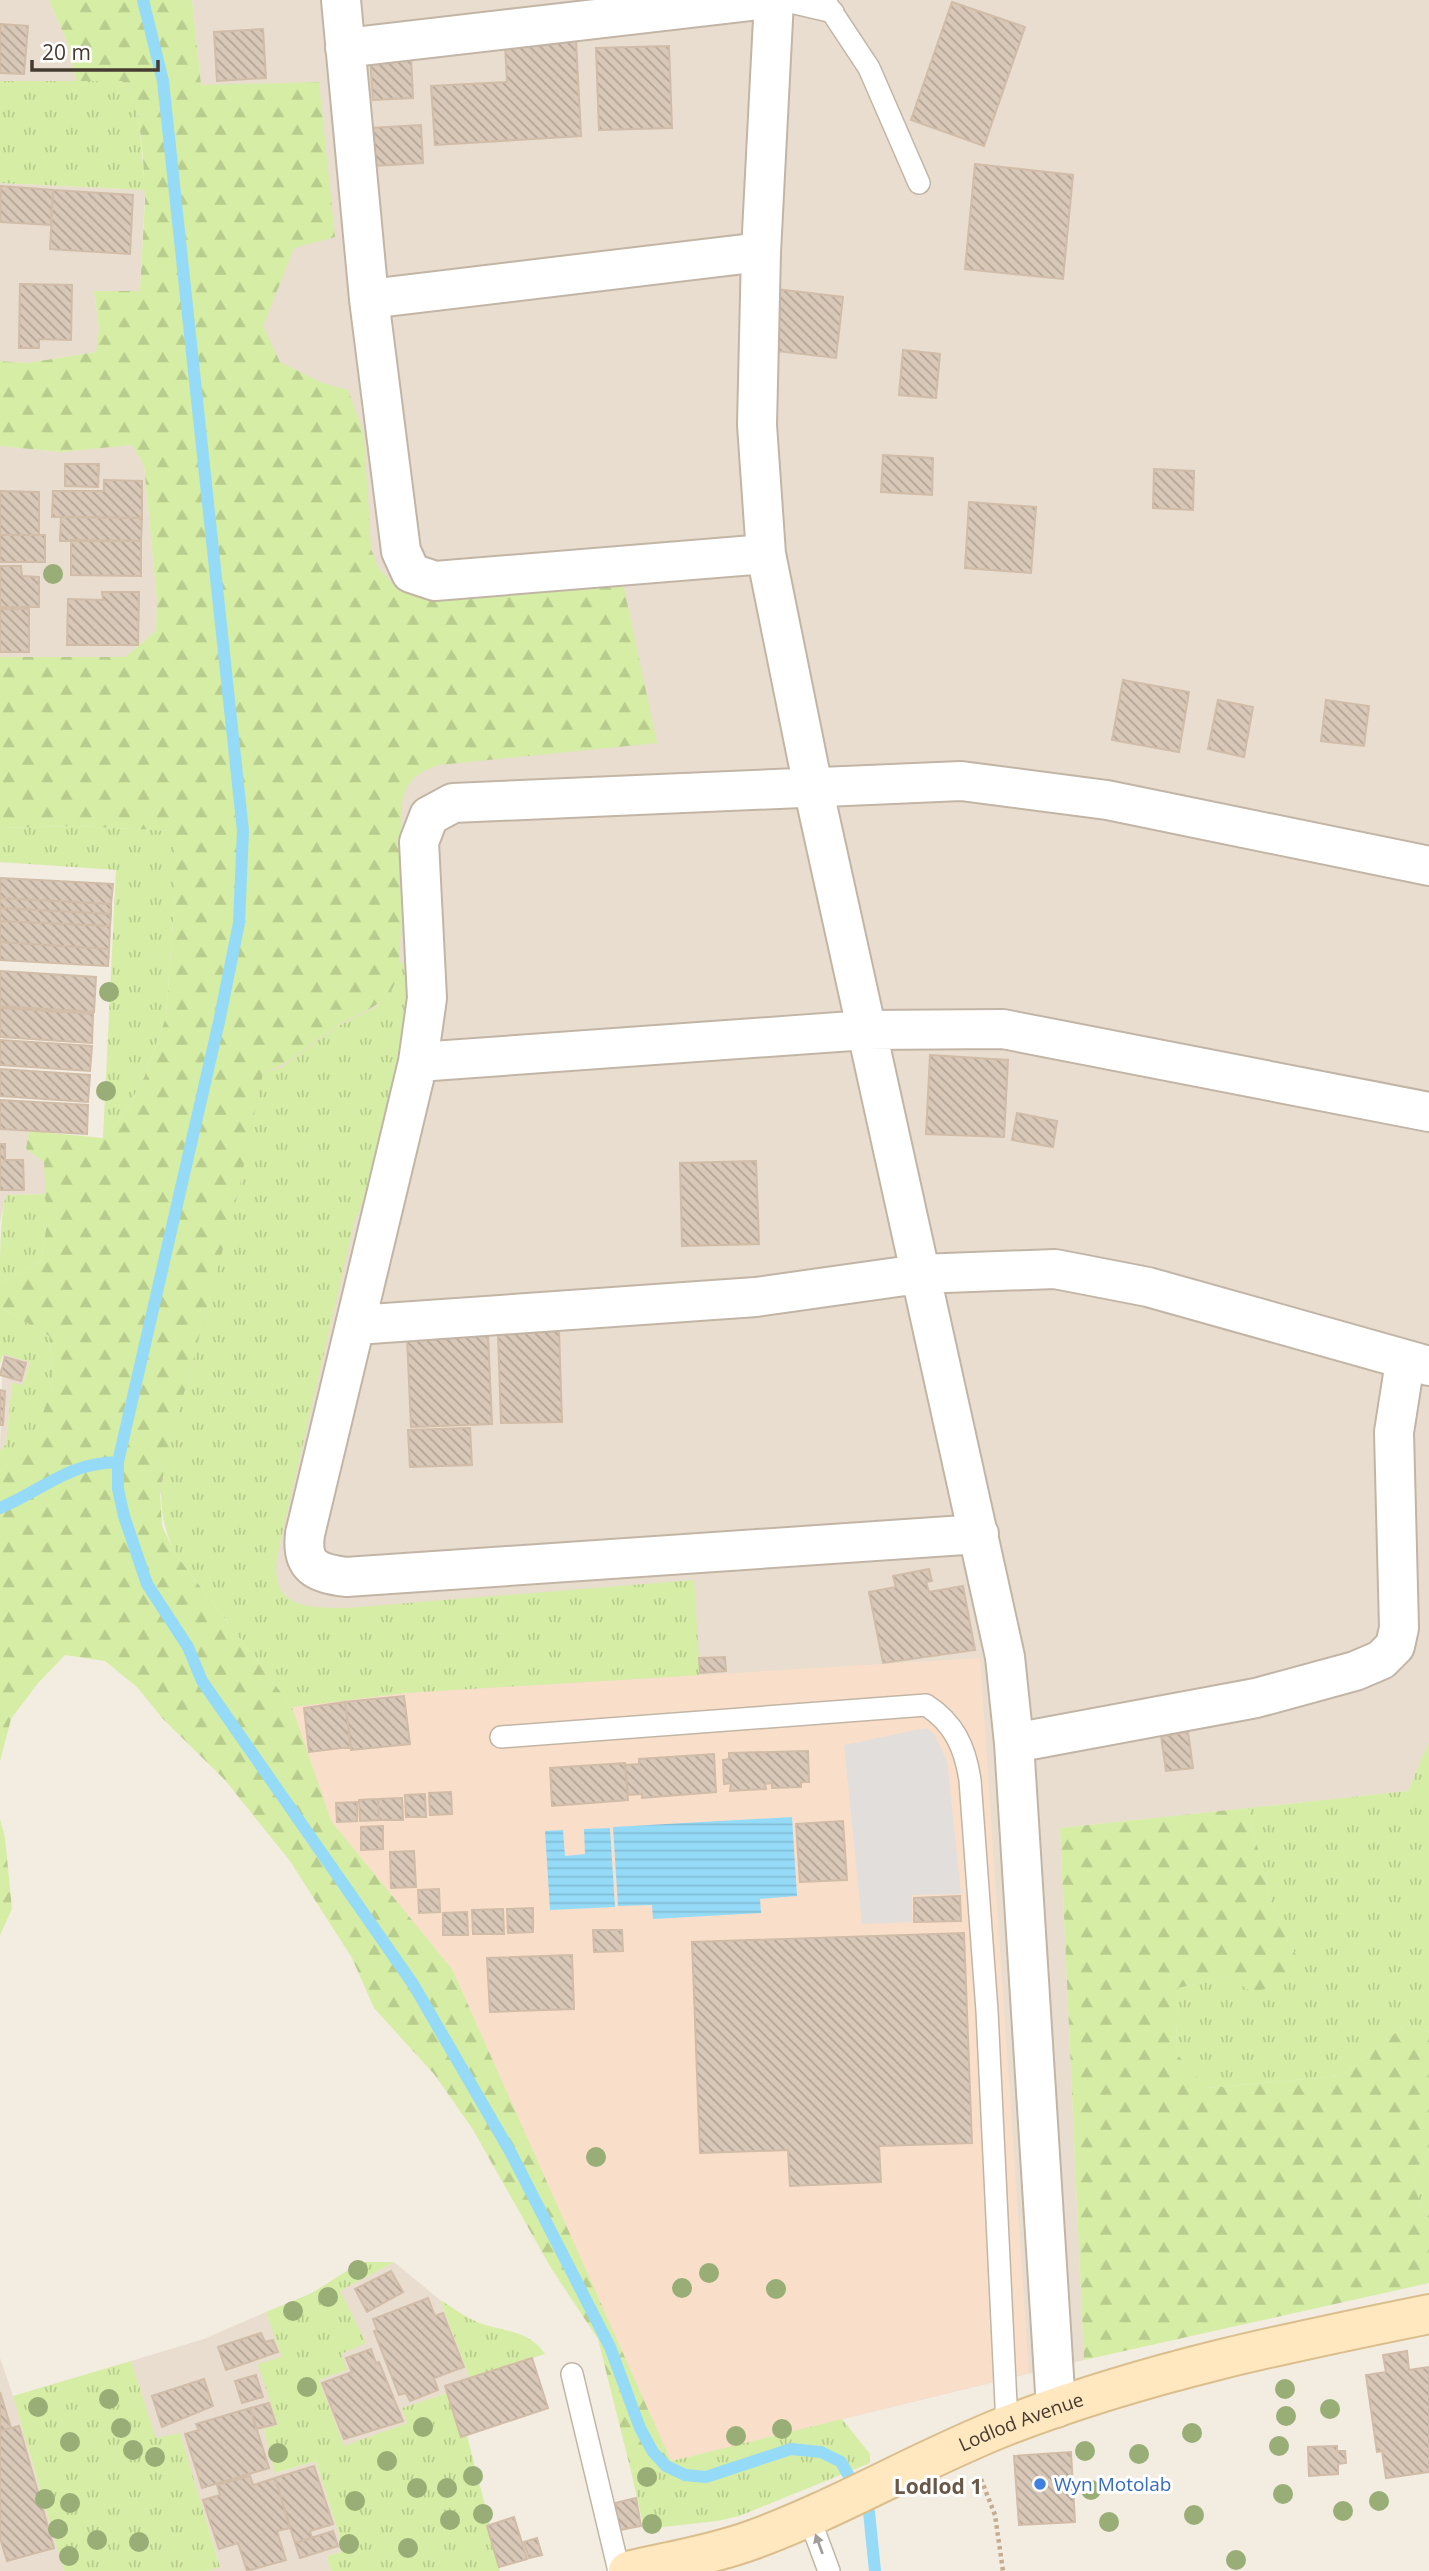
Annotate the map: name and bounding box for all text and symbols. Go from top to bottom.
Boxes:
scale bar [32,28,158,72]
text: 20 m [42,38,91,66]
street label: Lodlod Avenue [954,2386,1087,2457]
place label: Wyn Motolab [1054,2471,1171,2497]
district label: Lodlod 1 [894,2472,982,2500]
marker: Wyn Motolab [1032,2476,1048,2492]
one-way arrow [813,2533,824,2554]

